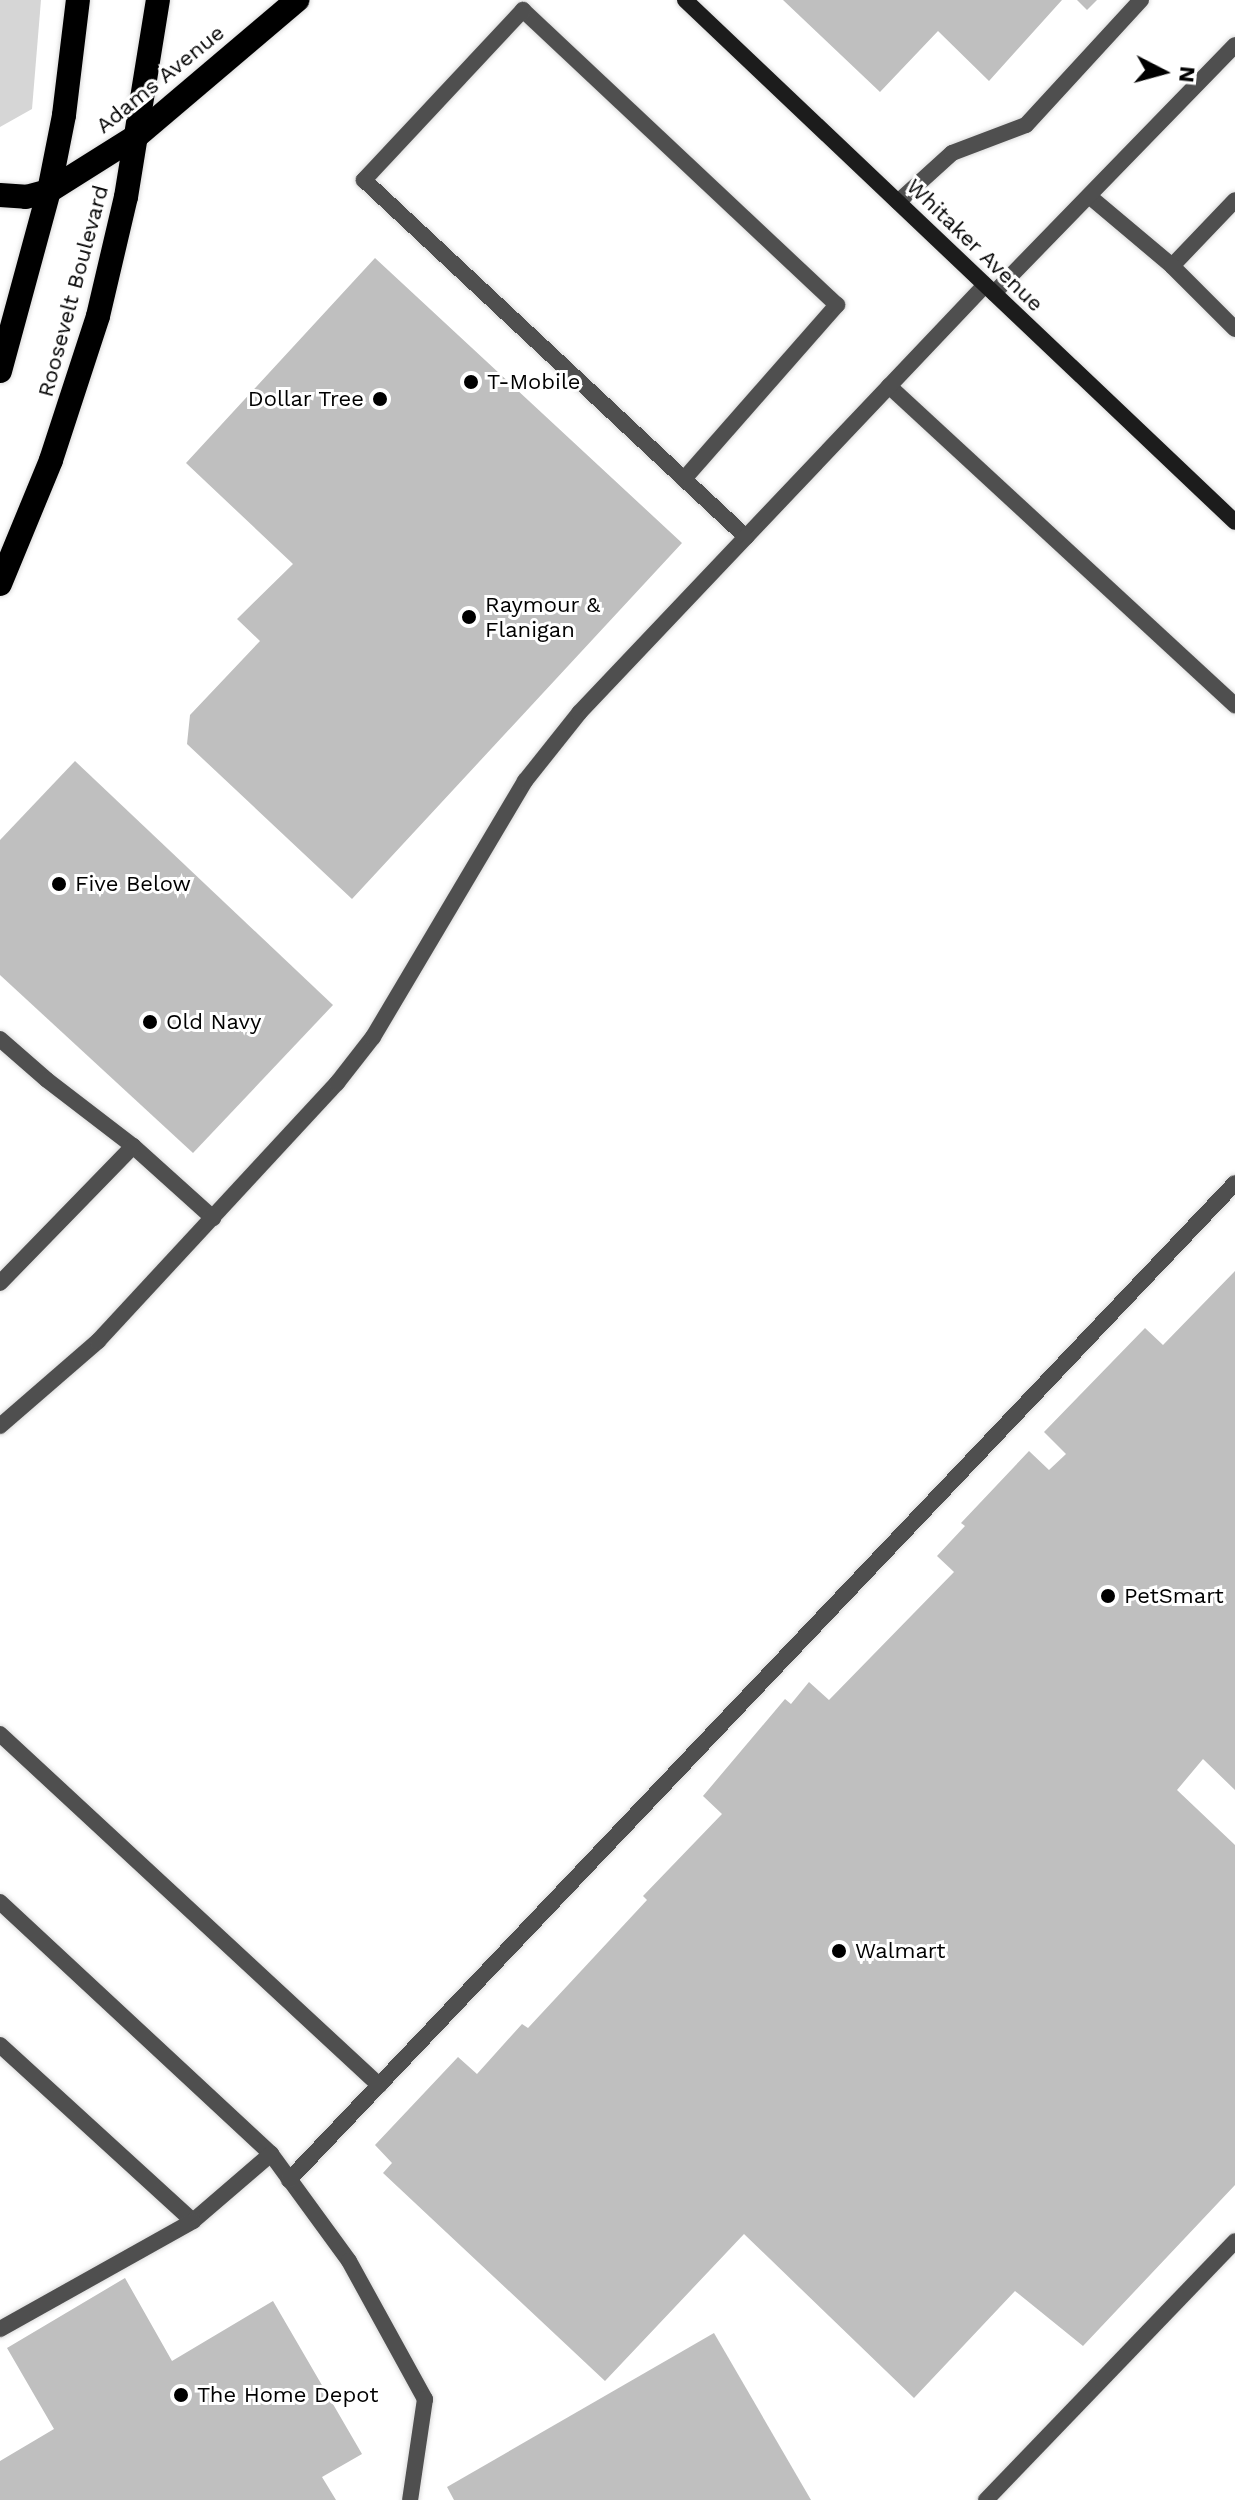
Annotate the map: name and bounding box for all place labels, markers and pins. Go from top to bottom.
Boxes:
place label: T-Mobile [487,369,580,395]
marker: T-Mobile [462,373,480,391]
place label: Dollar Tree [247,386,364,412]
marker: Dollar Tree [371,390,389,408]
place label: Raymour & Flanigan [485,591,601,642]
marker: Raymour & Flanigan [460,608,478,626]
place label: Five Below [75,871,191,897]
marker: Five Below [50,875,68,893]
place label: Old Navy [166,1009,261,1035]
marker: Old Navy [141,1013,159,1031]
place label: PetSmart [1124,1583,1224,1609]
marker: PetSmart [1099,1587,1117,1605]
place label: Walmart [855,1938,945,1964]
marker: Walmart [830,1942,848,1960]
place label: The Home Depot [197,2382,379,2408]
marker: The Home Depot [172,2386,190,2404]

